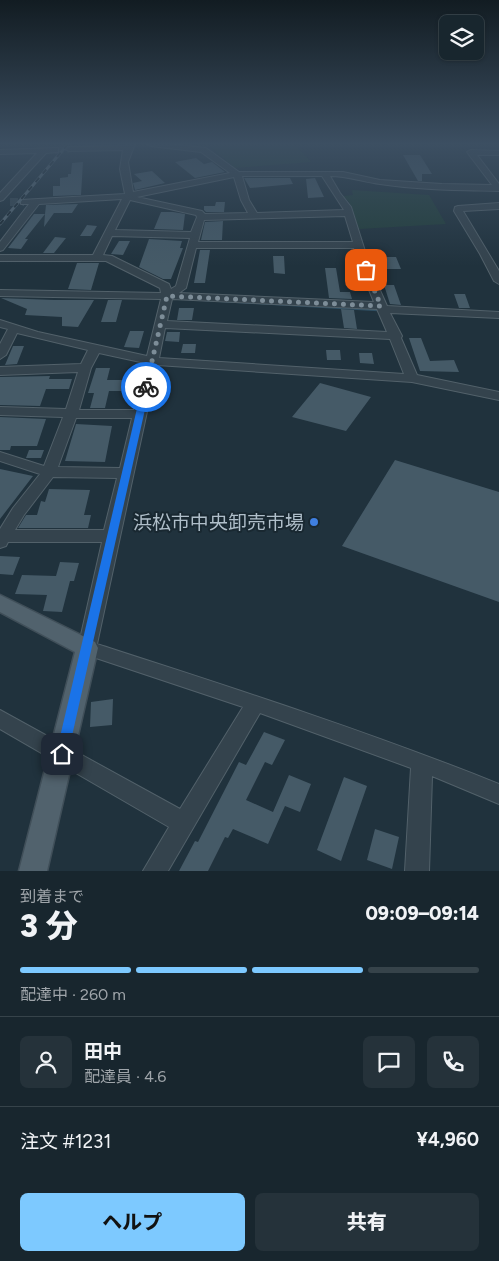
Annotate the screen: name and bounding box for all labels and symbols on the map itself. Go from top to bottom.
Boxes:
pin [345,249,387,291]
courier [121,362,171,412]
place label: 浜松市中央卸売市場 [133,511,304,534]
marker: 浜松市中央卸売市場 [308,516,320,528]
pin [41,733,83,775]

